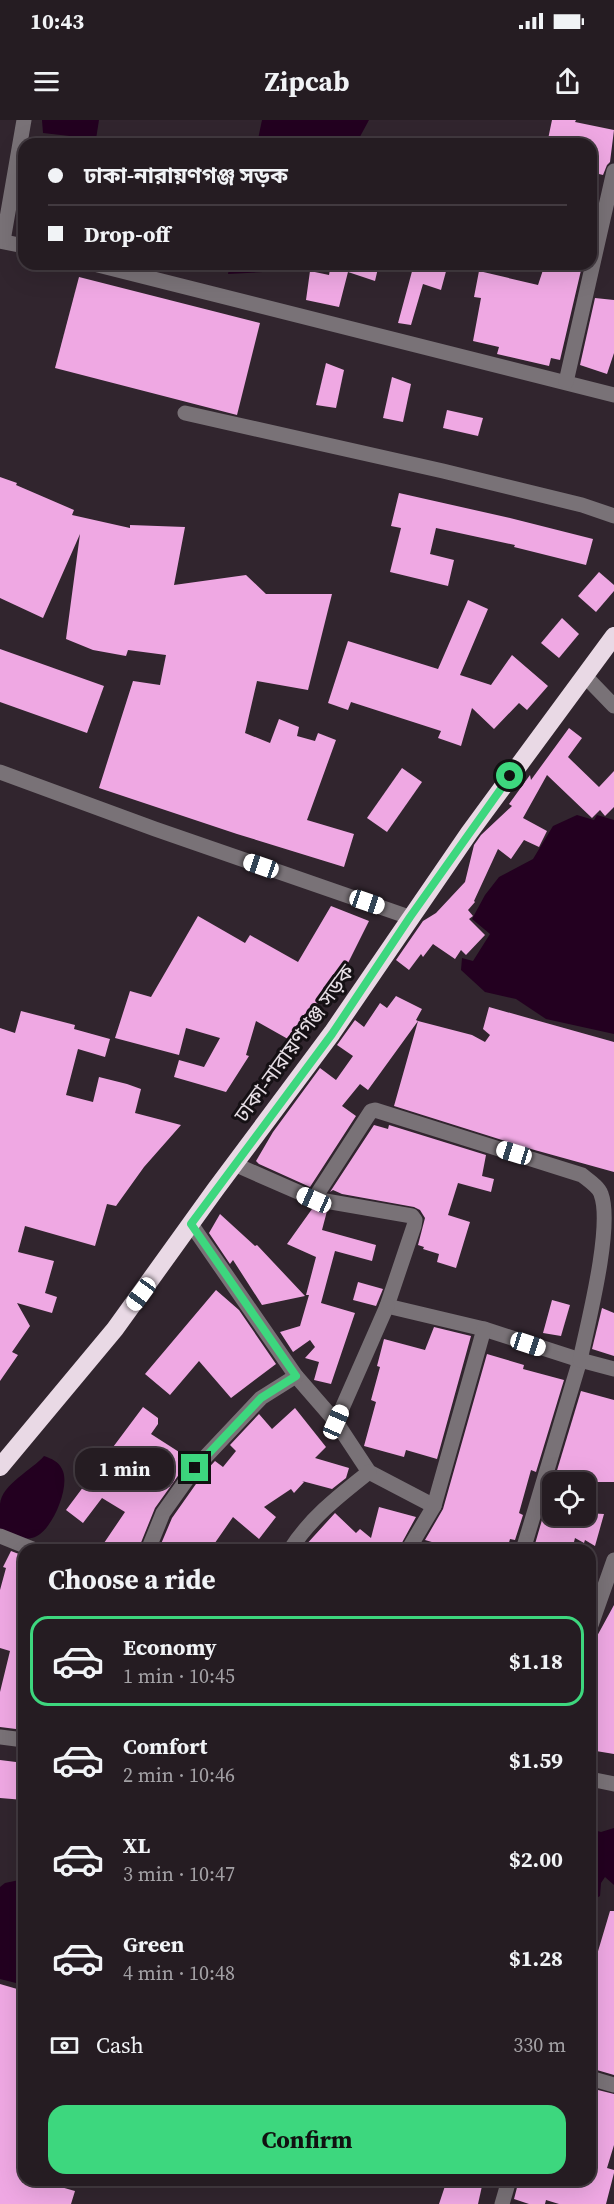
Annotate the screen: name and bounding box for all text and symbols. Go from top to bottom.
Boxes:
text: 10:43 [30,6,84,36]
text: Zipcab [265,63,349,100]
icon: menu [30,65,63,98]
icon: share [551,65,584,98]
text: ঢাকা-নারায়ণগঞ্জ সড়ক [84,160,288,190]
text: Drop-off [84,219,170,249]
route start [496,762,523,789]
car [241,852,281,880]
car [347,888,387,916]
street label: ঢাকা-নারায়ণগঞ্জ সড়ক [226,958,362,1128]
car [494,1139,534,1167]
car [294,1184,334,1216]
car [123,1274,159,1314]
car [508,1330,548,1358]
car [320,1402,352,1442]
callout: 1 min [75,1447,174,1489]
route end [181,1454,208,1481]
text: 1 min [99,1455,150,1483]
map controls [542,1472,596,1526]
button: locate [542,1472,596,1526]
text: Choose a ride [48,1561,216,1598]
text: Economy [123,1632,217,1662]
icon: car [51,1634,105,1688]
text: $1.18 [509,1646,563,1676]
text: 1 min · 10:45 [123,1662,235,1690]
text: Comfort [123,1731,207,1761]
icon: car [51,1733,105,1787]
text: $1.59 [509,1745,563,1775]
text: 2 min · 10:46 [123,1761,235,1789]
text: XL [123,1830,150,1860]
icon: car [51,1832,105,1886]
text: $2.00 [509,1844,563,1874]
text: 3 min · 10:47 [123,1860,235,1888]
text: Green [123,1929,184,1959]
icon: car [51,1931,105,1985]
text: $1.28 [509,1943,563,1973]
text: 4 min · 10:48 [123,1959,235,1987]
icon: cash [48,2029,81,2062]
text: Cash [96,2030,144,2060]
text: 330 m [513,2031,566,2059]
button: Confirm [48,2105,566,2174]

